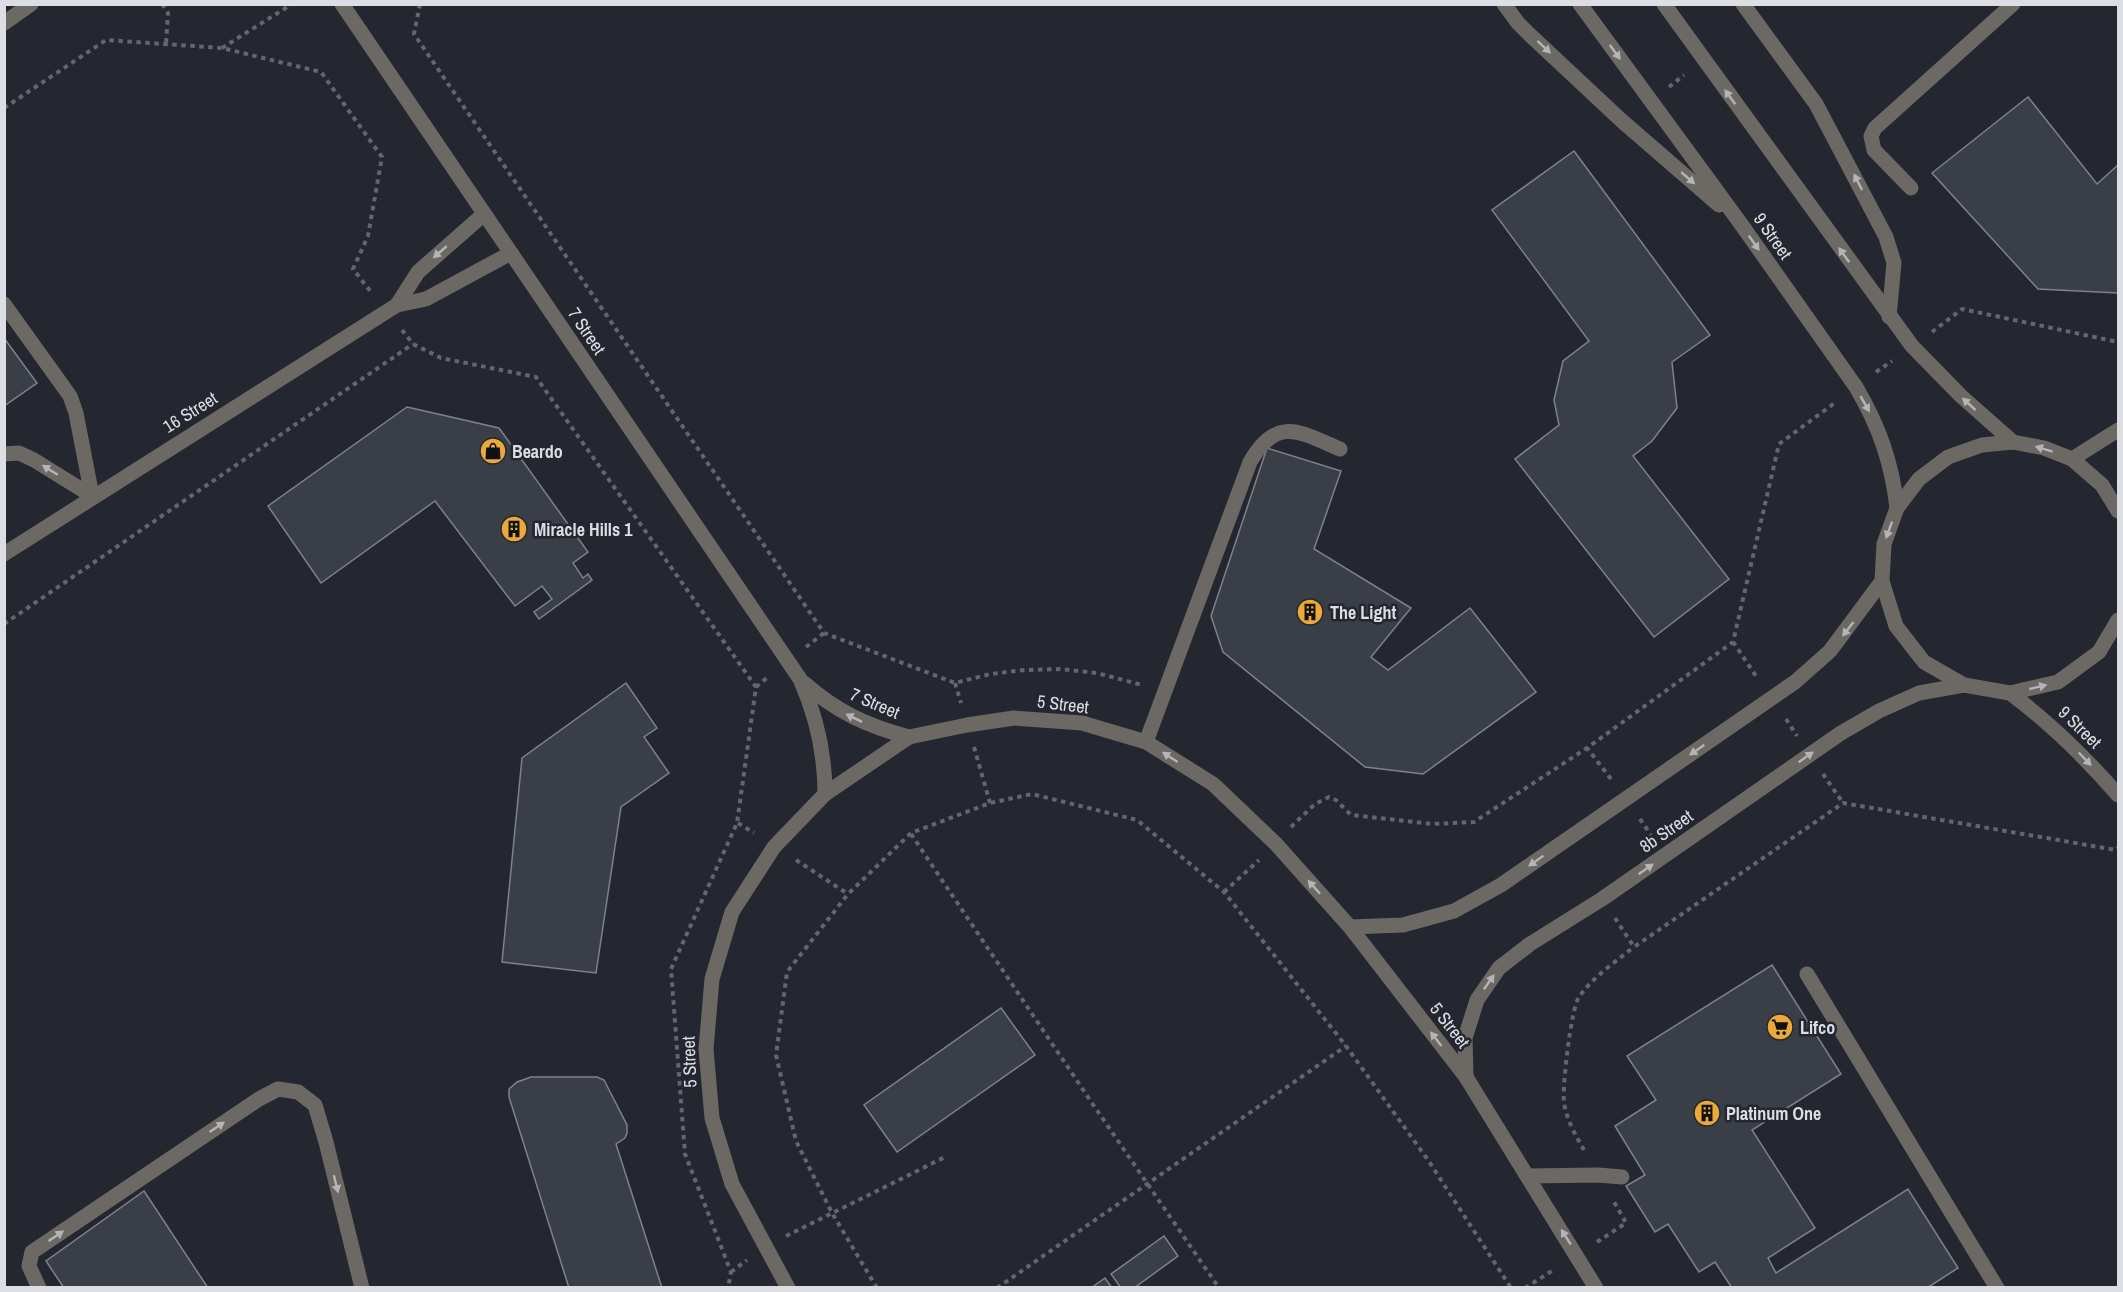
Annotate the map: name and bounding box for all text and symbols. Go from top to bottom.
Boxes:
one-way arrow [1536,40,1550,54]
one-way arrow [1609,43,1621,59]
one-way arrow [1724,89,1736,105]
one-way arrow [1680,171,1695,184]
one-way arrow [1853,174,1863,191]
street label: 9 Street [1748,208,1798,264]
one-way arrow [1748,235,1760,251]
one-way arrow [433,245,448,258]
one-way arrow [1839,247,1851,262]
street label: 7 Street [562,303,612,359]
street label: 16 Street [158,386,222,438]
one-way arrow [1860,395,1870,412]
one-way arrow [1962,398,1977,411]
shop icon: Beardo [478,436,508,466]
place label: Beardo [512,439,563,464]
one-way arrow [2035,444,2053,453]
one-way arrow [42,464,58,475]
building icon: Miracle Hills 1 [499,514,529,544]
place label: Miracle Hills 1 [534,517,633,542]
one-way arrow [1884,521,1893,539]
building icon: The Light [1295,597,1325,627]
place label: The Light [1330,600,1397,625]
one-way arrow [1842,621,1854,636]
street label: 7 Street [846,681,904,725]
one-way arrow [2028,681,2047,691]
street label: 5 Street [1036,688,1090,720]
street label: 9 Street [2053,700,2107,754]
one-way arrow [846,713,863,722]
one-way arrow [1689,744,1705,756]
one-way arrow [2078,751,2092,765]
one-way arrow [1162,752,1178,763]
one-way arrow [1798,752,1814,763]
street label: 8b Street [1634,804,1698,858]
one-way arrow [1529,855,1545,867]
one-way arrow [1638,863,1654,875]
one-way arrow [1308,880,1321,895]
one-way arrow [1483,975,1495,991]
street label: 5 Street [1424,997,1476,1053]
supermarket icon: Lifco [1765,1012,1795,1042]
place label: Lifco [1800,1015,1835,1040]
one-way arrow [1430,1031,1443,1047]
street label: 5 Street [676,1036,702,1088]
building icon: Platinum One [1692,1098,1722,1128]
place label: Platinum One [1726,1101,1821,1126]
one-way arrow [209,1121,225,1133]
one-way arrow [332,1175,342,1193]
one-way arrow [1561,1229,1572,1245]
one-way arrow [47,1230,63,1242]

